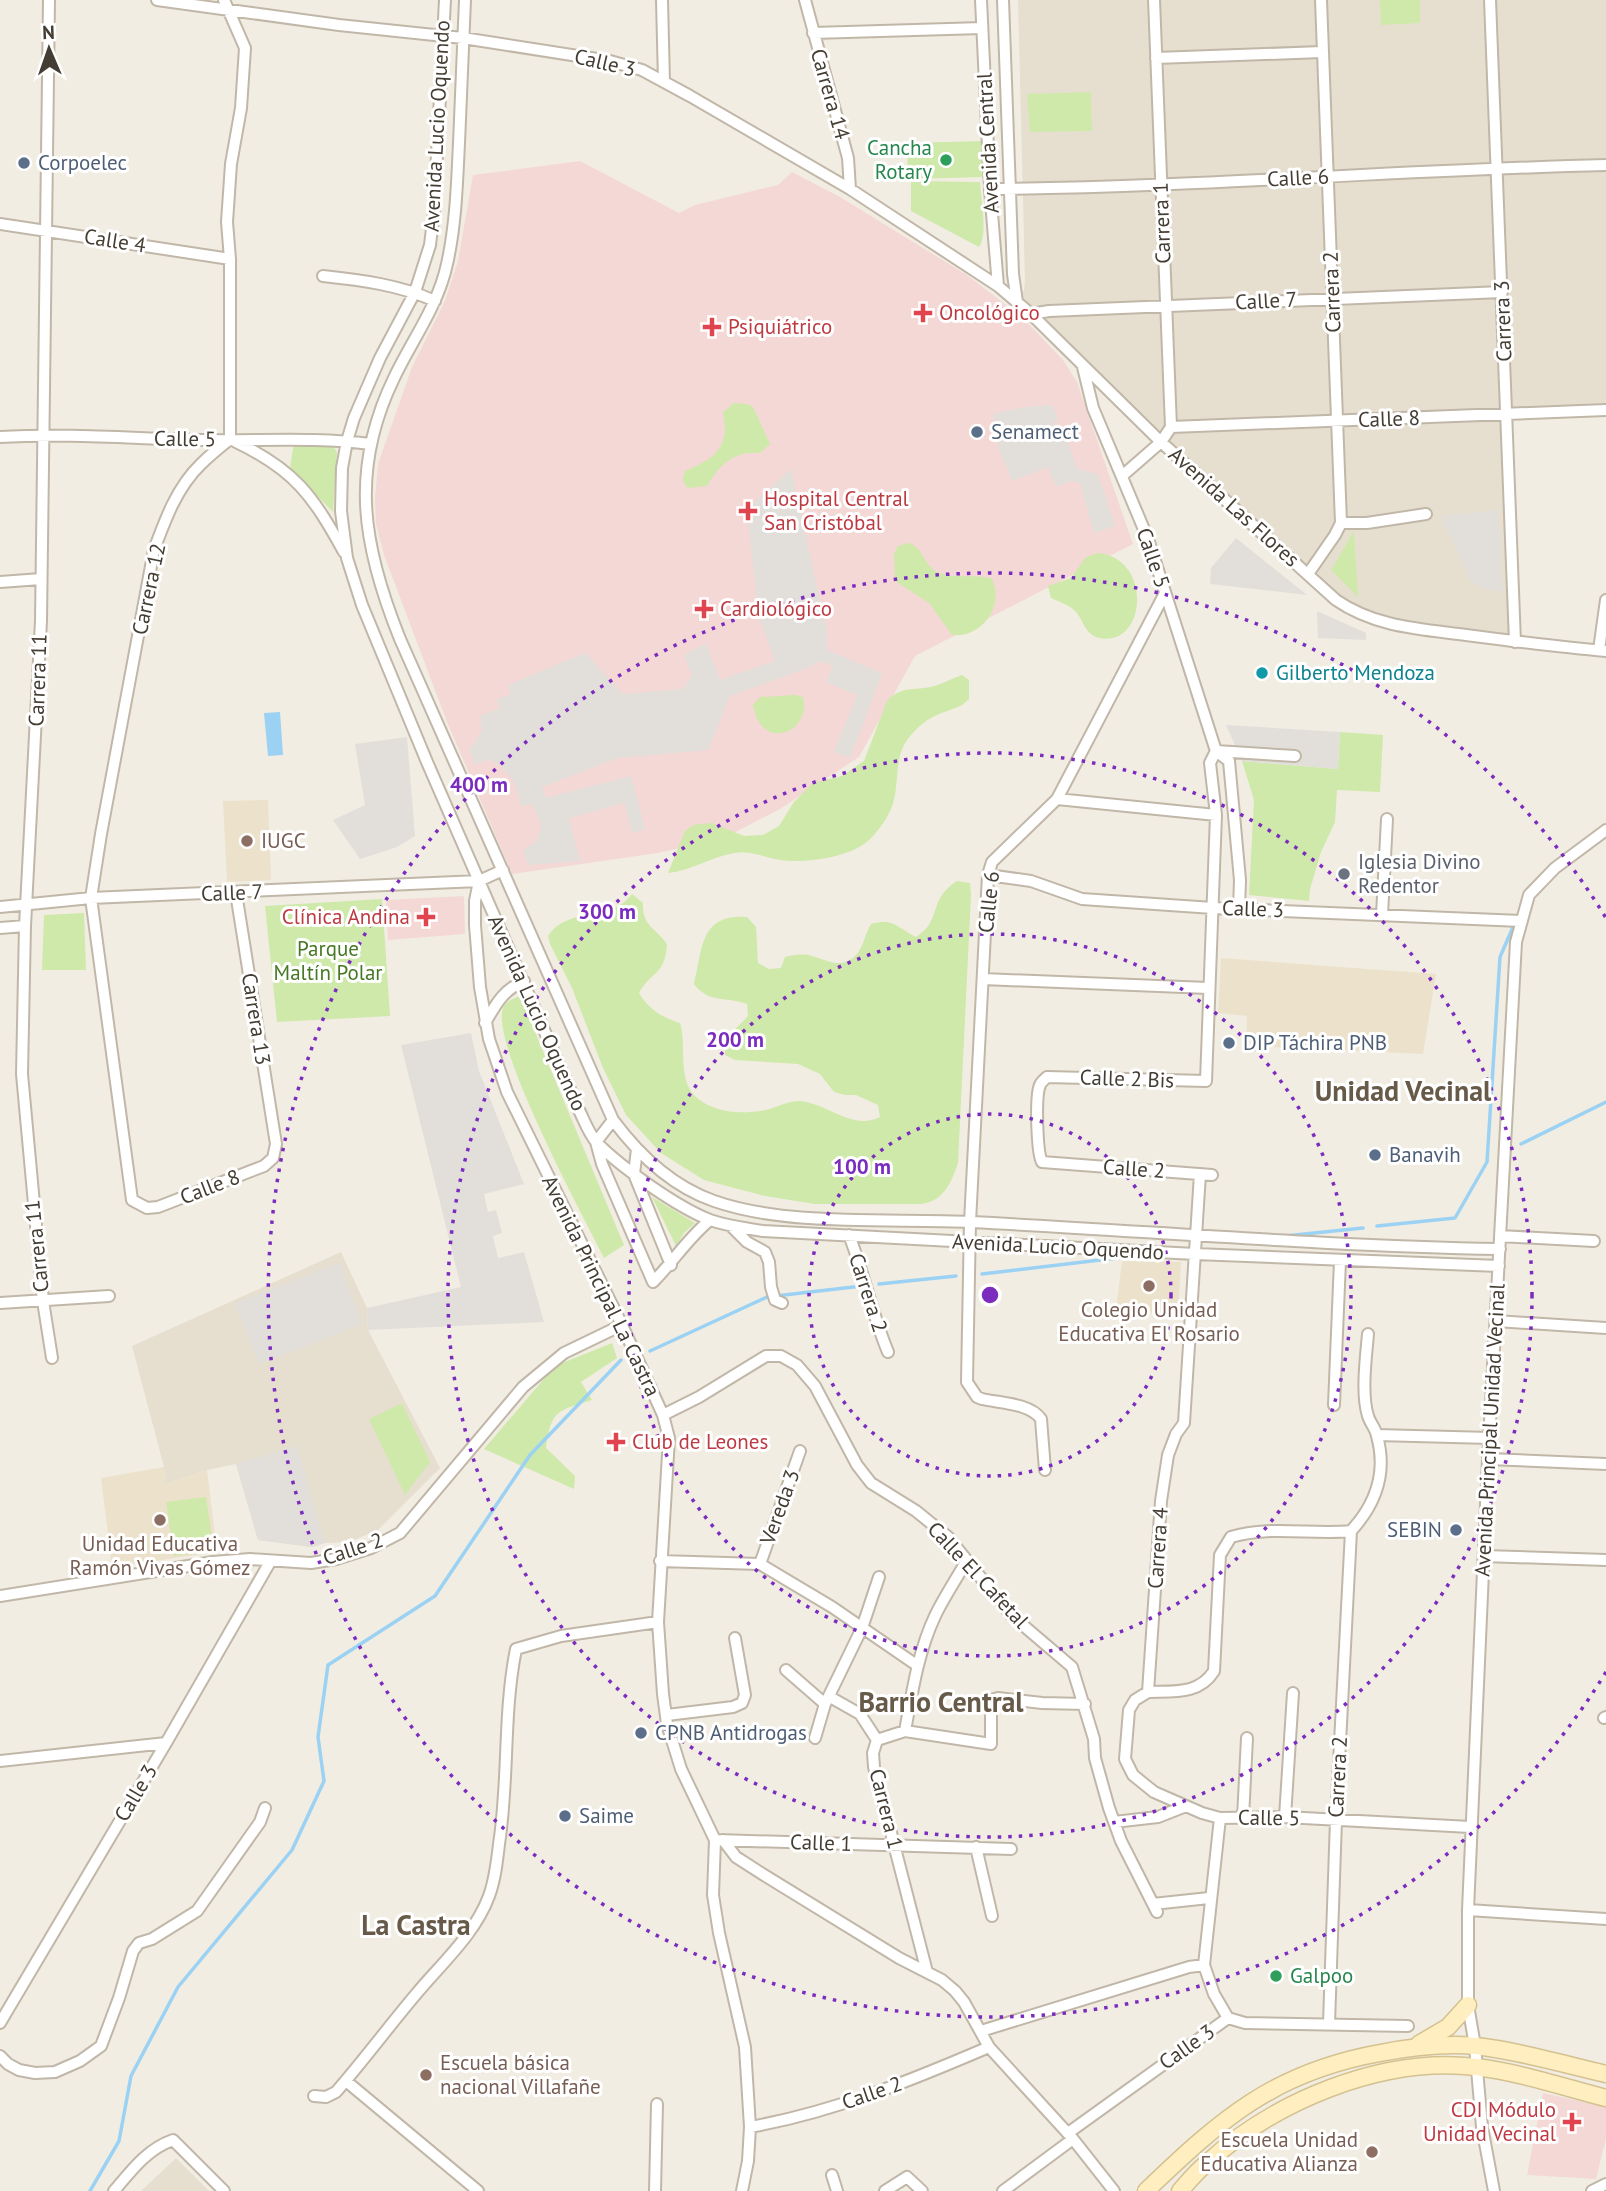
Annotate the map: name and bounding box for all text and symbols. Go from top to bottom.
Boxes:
north arrow [14,14,84,84]
street label: Avenida Lucio Oquendo [417,19,456,233]
text: N [42,20,55,44]
street label: Calle 3 [572,42,638,83]
street label: Carrera 14 [805,45,856,142]
street label: Avenida Central [970,72,1005,214]
place label: Cancha Rotary [867,134,932,185]
place label: Corpoelec [38,149,127,176]
marker: Cancha Rotary [938,152,954,168]
marker: Corpoelec [16,155,32,171]
street label: Calle 6 [1266,162,1330,193]
street label: Carrera 1 [1147,182,1176,264]
street label: Calle 4 [82,222,148,259]
street label: Carrera 2 [1317,251,1346,333]
street label: Carrera 3 [1488,280,1517,362]
street label: Calle 7 [1234,285,1298,316]
place label: Oncológico [939,299,1040,326]
marker: Oncológico [913,303,933,323]
place label: Psiquiátrico [728,313,832,340]
marker: Psiquiátrico [702,317,722,337]
street label: Calle 8 [1358,404,1420,433]
place label: Senamect [991,418,1079,445]
street label: Calle 5 [154,424,216,453]
marker: Senamect [969,424,985,440]
street label: Avenida Las Flores [1163,441,1305,572]
place label: Hospital Central San Cristóbal [764,485,909,536]
marker: Hospital Central San Cristóbal [738,501,758,521]
street label: Calle 5 [1131,524,1176,592]
street label: Carrera 12 [126,541,171,637]
place label: Cardiológico [720,595,832,622]
marker: Cardiológico [694,599,714,619]
street label: Carrera 11 [22,633,53,727]
place label: Gilberto Mendoza [1276,659,1435,686]
marker: Gilberto Mendoza [1254,665,1270,681]
text: 400 m [450,771,508,798]
place label: IUGC [261,827,306,854]
marker: IUGC [239,833,255,849]
place label: Iglesia Divino Redentor [1358,848,1481,899]
marker: Iglesia Divino Redentor [1336,866,1352,882]
street label: Calle 6 [972,870,1005,934]
street label: Calle 7 [201,878,263,907]
street label: Calle 3 [1222,894,1284,923]
text: 300 m [578,898,636,925]
place label: Clínica Andina [282,903,410,930]
marker: Clínica Andina [416,907,436,927]
street label: Avenida Lucio Oquendo [482,910,593,1115]
park label: Parque Maltín Polar [274,935,382,986]
street label: Carrera 13 [236,971,277,1067]
text: 200 m [706,1026,764,1053]
place label: DIP Táchira PNB [1243,1029,1387,1056]
marker: DIP Táchira PNB [1221,1035,1237,1051]
street label: Calle 2 Bis [1079,1063,1175,1094]
district label: Unidad Vecinal [1315,1072,1492,1109]
place label: Banavih [1389,1141,1461,1168]
marker: Banavih [1367,1147,1383,1163]
text: 100 m [833,1153,891,1180]
street label: Calle 2 [1102,1153,1166,1184]
street label: Calle 8 [176,1163,244,1210]
street label: Avenida Principal La Castra [536,1171,667,1401]
street label: Carrera 11 [18,1198,55,1294]
street label: Avenida Lucio Oquendo [951,1227,1165,1266]
street label: Carrera 2 [843,1250,894,1336]
marker: Colegio Unidad Educativa El Rosario [1141,1278,1157,1294]
centre of rings [978,1283,1002,1307]
street label: Avenida Principal Unidad Vecinal [1468,1283,1511,1577]
place label: Colegio Unidad Educativa El Rosario [1058,1296,1240,1347]
place label: Club de Leones [632,1428,768,1455]
marker: Club de Leones [606,1432,626,1452]
street label: Vereda 3 [753,1466,806,1549]
street label: Carrera 4 [1141,1506,1174,1590]
marker: Unidad Educativa Ramón Vivas Gómez [152,1512,168,1528]
street label: Calle El Cafetal [922,1516,1035,1634]
place label: SEBIN [1387,1516,1442,1543]
marker: SEBIN [1448,1522,1464,1538]
street label: Calle 2 [319,1526,387,1571]
place label: Unidad Educativa Ramón Vivas Gómez [70,1530,251,1581]
district label: Barrio Central [858,1683,1024,1720]
place label: CPNB Antidrogas [655,1719,807,1746]
marker: CPNB Antidrogas [633,1725,649,1741]
street label: Carrera 2 [1322,1736,1353,1818]
street label: Calle 3 [108,1759,163,1826]
street label: Carrera 1 [864,1766,909,1852]
place label: Saime [579,1802,634,1829]
street label: Calle 5 [1238,1803,1300,1832]
marker: Saime [557,1808,573,1824]
street label: Calle 1 [790,1828,852,1857]
district label: La Castra [361,1906,471,1943]
place label: Galpoo [1290,1962,1353,1989]
marker: Galpoo [1268,1968,1284,1984]
street label: Calle 3 [1154,2018,1220,2075]
place label: Escuela básica nacional Villafañe [440,2049,601,2100]
marker: Escuela básica nacional Villafañe [418,2067,434,2083]
street label: Calle 2 [838,2070,906,2115]
place label: CDI Módulo Unidad Vecinal [1423,2096,1556,2147]
marker: CDI Módulo Unidad Vecinal [1562,2112,1582,2132]
place label: Escuela Unidad Educativa Alianza [1200,2126,1358,2177]
marker: Escuela Unidad Educativa Alianza [1364,2144,1380,2160]

